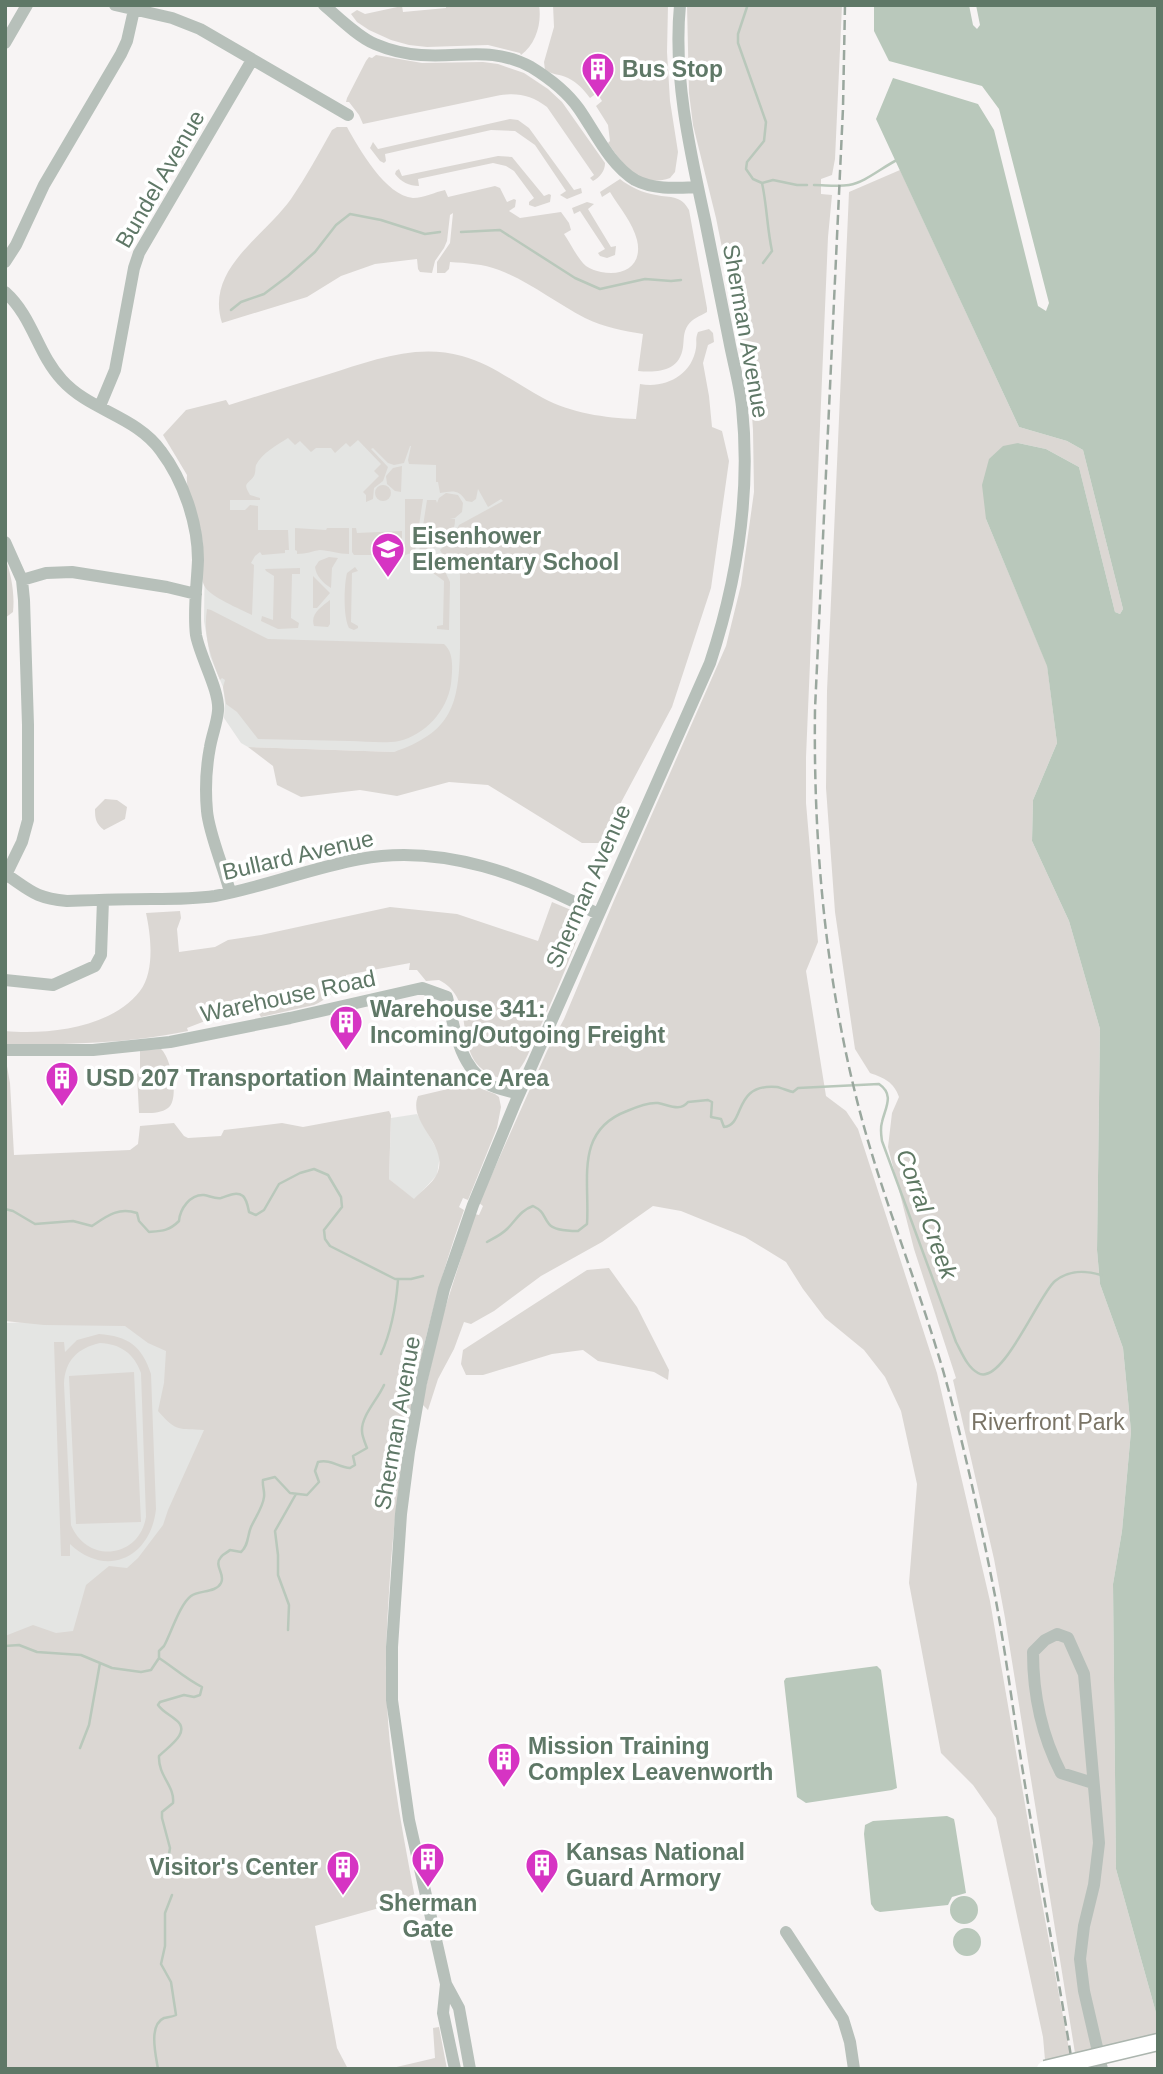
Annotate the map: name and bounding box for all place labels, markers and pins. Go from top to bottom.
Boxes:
building icon: Bus Stop [579,50,617,99]
place label: Bus Stop [622,56,723,82]
place label: Eisenhower Elementary School [412,523,619,575]
school or university icon: Eisenhower Elementary School [369,530,407,579]
place label: Warehouse 341: Incoming/Outgoing Freight [370,996,665,1048]
building icon: Warehouse 341: Incoming/Outgoing Freight [327,1003,365,1052]
building icon: USD 207 Transportation Maintenance Area [43,1059,81,1108]
place label: USD 207 Transportation Maintenance Area [86,1065,549,1091]
place label: Mission Training Complex Leavenworth [528,1733,773,1785]
building icon: Mission Training Complex Leavenworth [485,1740,523,1789]
place label: Kansas National Guard Armory [566,1839,745,1891]
building icon: Sherman Gate [409,1840,447,1889]
building icon: Kansas National Guard Armory [523,1846,561,1895]
building icon: Visitor's Center [324,1848,362,1897]
place label: Visitor's Center [149,1854,318,1880]
place label: Sherman Gate [379,1890,477,1942]

